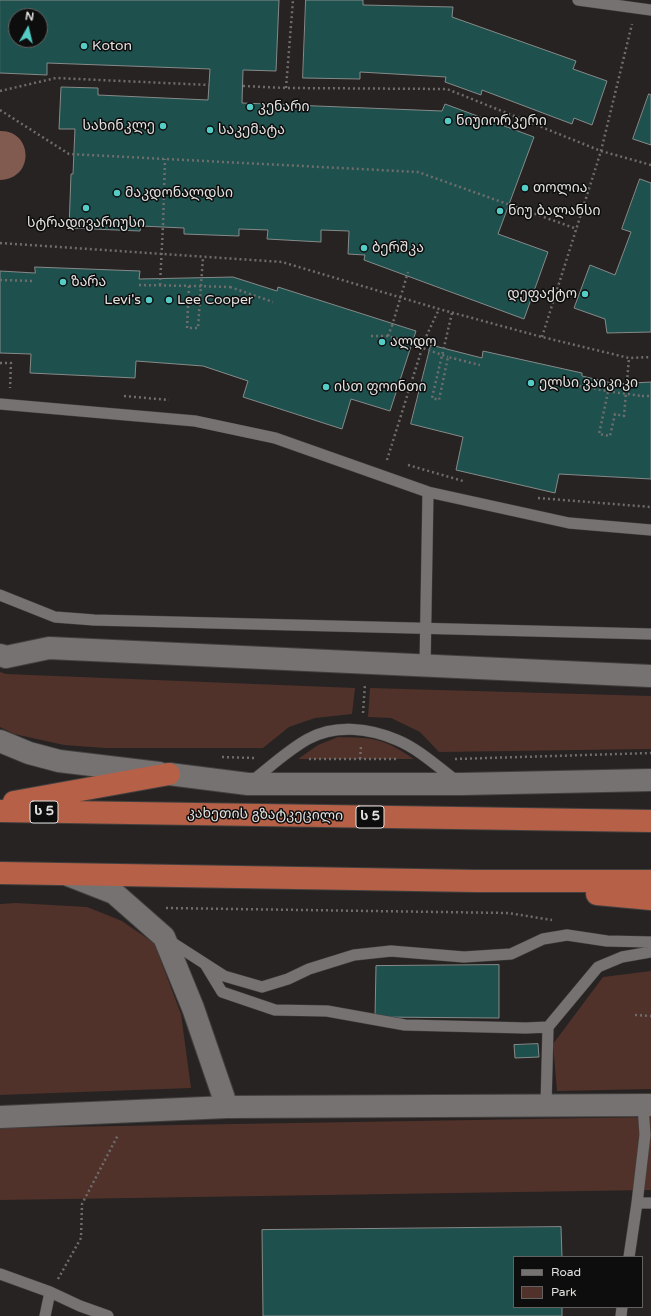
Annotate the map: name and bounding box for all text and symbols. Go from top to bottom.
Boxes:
north arrow [8,8,48,48]
text: N [24,10,35,24]
place label: Koton [92,38,132,54]
marker: Koton [79,41,89,51]
place label: კენარი [258,99,309,115]
marker: კენარი [245,102,255,112]
place label: ნიუიორკერი [456,113,547,129]
marker: ნიუიორკერი [443,116,453,126]
place label: სახინკლე [83,118,155,134]
marker: სახინკლე [158,121,168,131]
place label: საკემატა [218,122,285,138]
marker: საკემატა [205,125,215,135]
place label: თოლია [533,180,588,196]
marker: თოლია [520,183,530,193]
place label: მაკდონალდსი [125,185,233,201]
marker: მაკდონალდსი [112,188,122,198]
marker: სტრადივარიუსი [81,203,91,213]
place label: ნიუ ბალანსი [508,203,601,219]
marker: ნიუ ბალანსი [495,206,505,216]
place label: სტრადივარიუსი [27,215,145,231]
place label: ბერშკა [372,240,424,256]
marker: ბერშკა [359,243,369,253]
place label: ზარა [71,274,106,290]
marker: ზარა [58,277,68,287]
place label: დეფაქტო [507,286,577,302]
marker: დეფაქტო [580,289,590,299]
place label: Levi's [104,292,141,308]
place label: Lee Cooper [177,292,253,308]
marker: Levi's [144,295,154,305]
marker: Lee Cooper [164,295,174,305]
place label: ალდო [390,334,437,350]
marker: ალდო [377,337,387,347]
place label: ელსი ვაიკიკი [539,375,638,391]
marker: ელსი ვაიკიკი [526,378,536,388]
place label: ისთ ფოინთი [334,379,427,395]
marker: ისთ ფოინთი [321,382,331,392]
road number: ს 5 [30,801,58,823]
street label: კახეთის გზატკეცილი [187,805,343,825]
road number: ს 5 [356,806,384,828]
legend [513,1256,643,1308]
text: Road [551,1265,581,1279]
text: Park [551,1285,577,1299]

